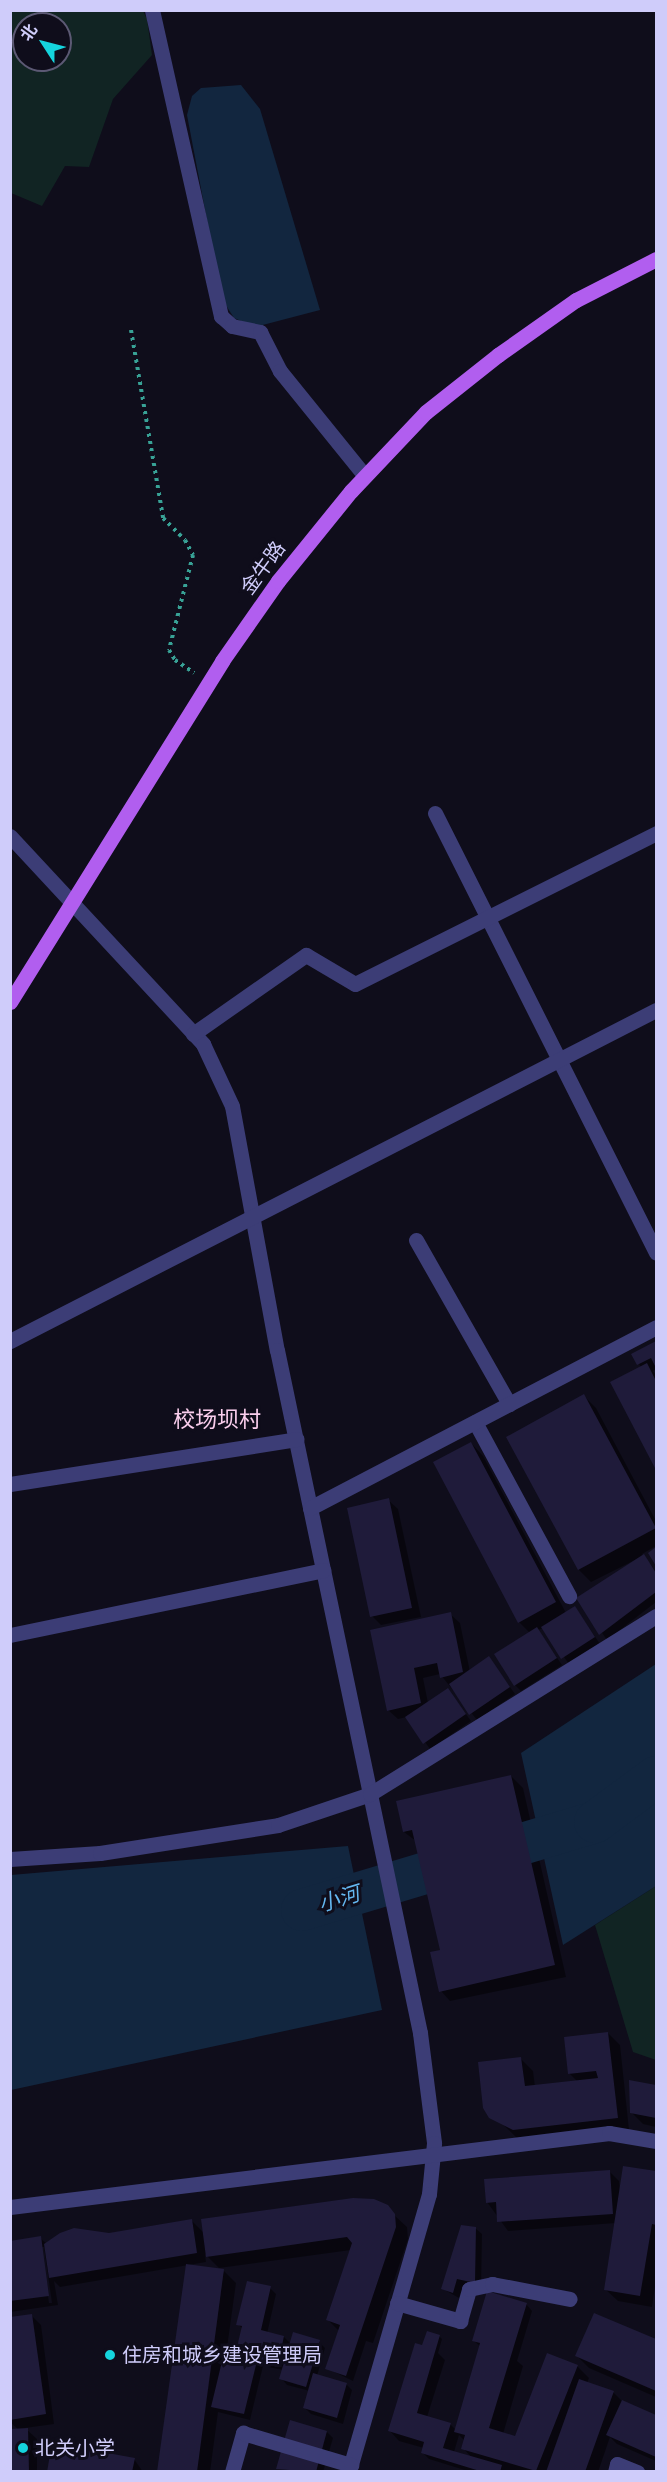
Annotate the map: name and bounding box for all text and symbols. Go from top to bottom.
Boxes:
north arrow [12,12,72,72]
text: 北 [15,20,42,45]
street label: 金牛路 [236,537,290,599]
district label: 校场坝村 [173,1407,261,1433]
water label: 小河 [315,1881,363,1917]
place label: 住房和城乡建设管理局 [122,2343,322,2367]
marker: 住房和城乡建设管理局 [103,2348,117,2362]
place label: 北关小学 [35,2436,115,2460]
marker: 北关小学 [16,2441,30,2455]

